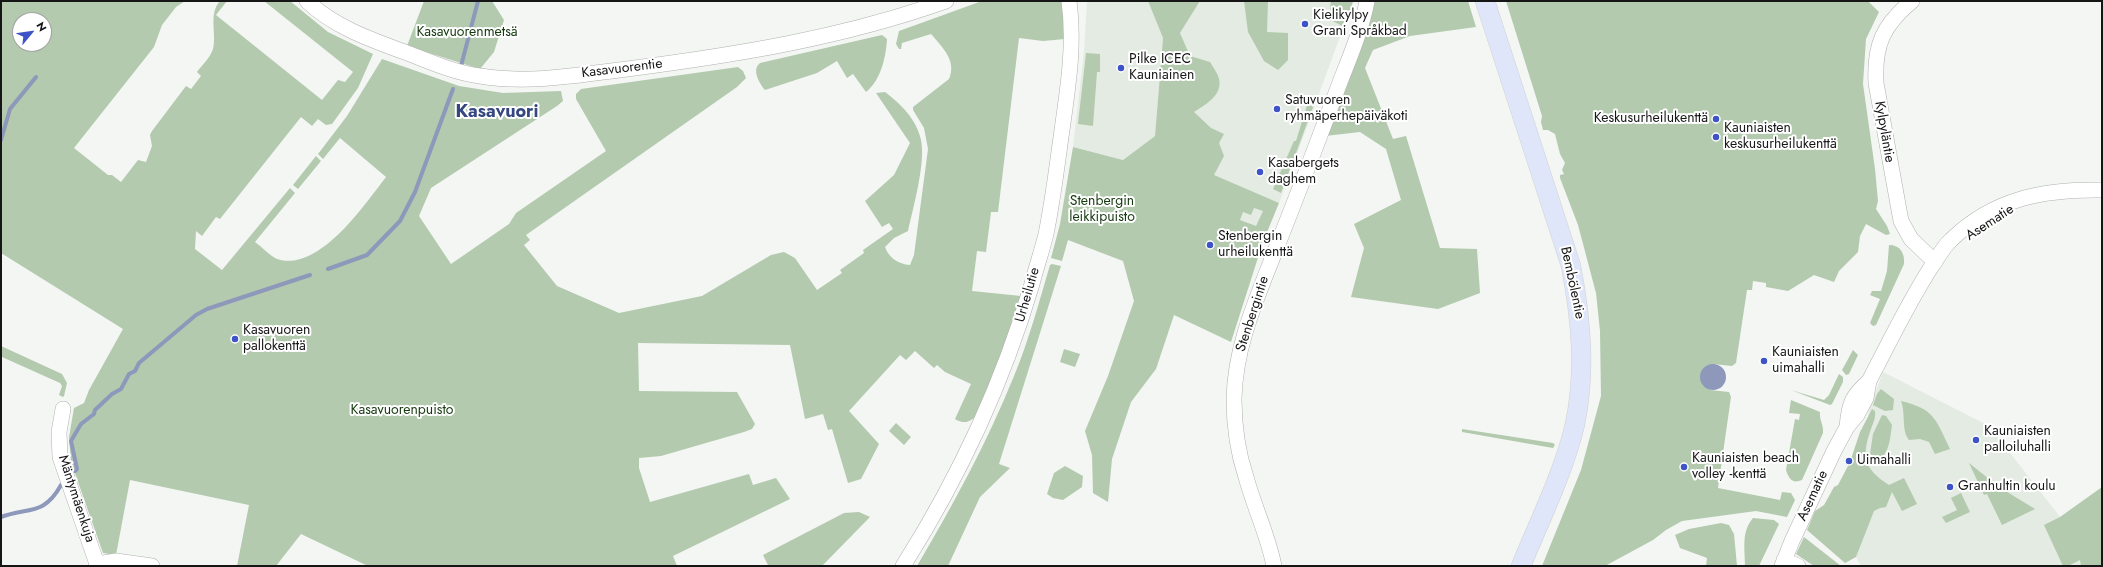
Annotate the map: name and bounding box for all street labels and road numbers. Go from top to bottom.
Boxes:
street label: Kasavuorentie [581,56,663,82]
street label: Kylpyläntie [1870,100,1898,164]
street label: Asematie [1963,201,2017,245]
street label: Bembölentie [1556,245,1588,321]
street label: Urheilutie [1012,266,1044,324]
street label: Stenbergintie [1233,274,1273,354]
street label: Mäntymäenkuja [54,453,98,545]
street label: Asematie [1794,468,1832,524]

